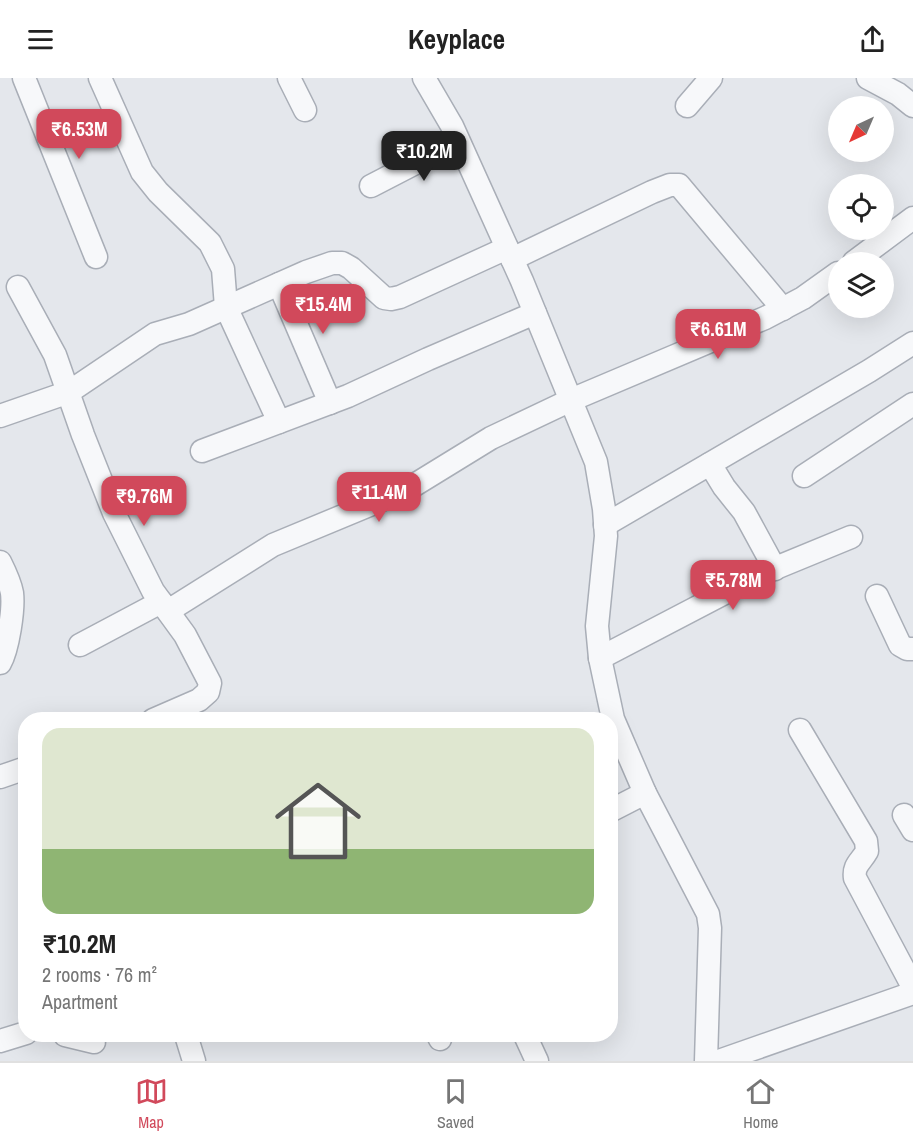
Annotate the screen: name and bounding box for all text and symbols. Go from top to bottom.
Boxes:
text: Keyplace [408,21,505,57]
icon: menu [24,23,57,56]
icon: share [856,23,889,56]
north arrow [828,96,894,162]
map controls [828,96,894,318]
pin: ₹6.53M [30,109,128,160]
text: ₹6.53M [50,115,108,142]
pin: ₹10.2M [375,131,473,182]
text: ₹10.2M [395,137,453,164]
button: locate [828,174,894,240]
button: layers [828,252,894,318]
pin: ₹15.4M [274,284,372,335]
text: ₹15.4M [294,290,352,317]
pin: ₹6.61M [669,309,767,360]
text: ₹6.61M [689,315,747,342]
pin: ₹11.4M [330,472,428,523]
pin: ₹9.76M [95,476,193,527]
text: ₹11.4M [351,478,407,505]
text: ₹9.76M [115,482,173,509]
pin: ₹5.78M [684,560,782,611]
text: ₹5.78M [704,566,762,593]
icon: home [264,767,372,875]
text: ₹10.2M [42,926,116,961]
text: 2 rooms · 76 m² [42,961,157,988]
text: Apartment [42,988,118,1015]
tab: Map [135,1075,168,1133]
tab: Saved [437,1075,474,1133]
tab: Home [743,1075,778,1133]

